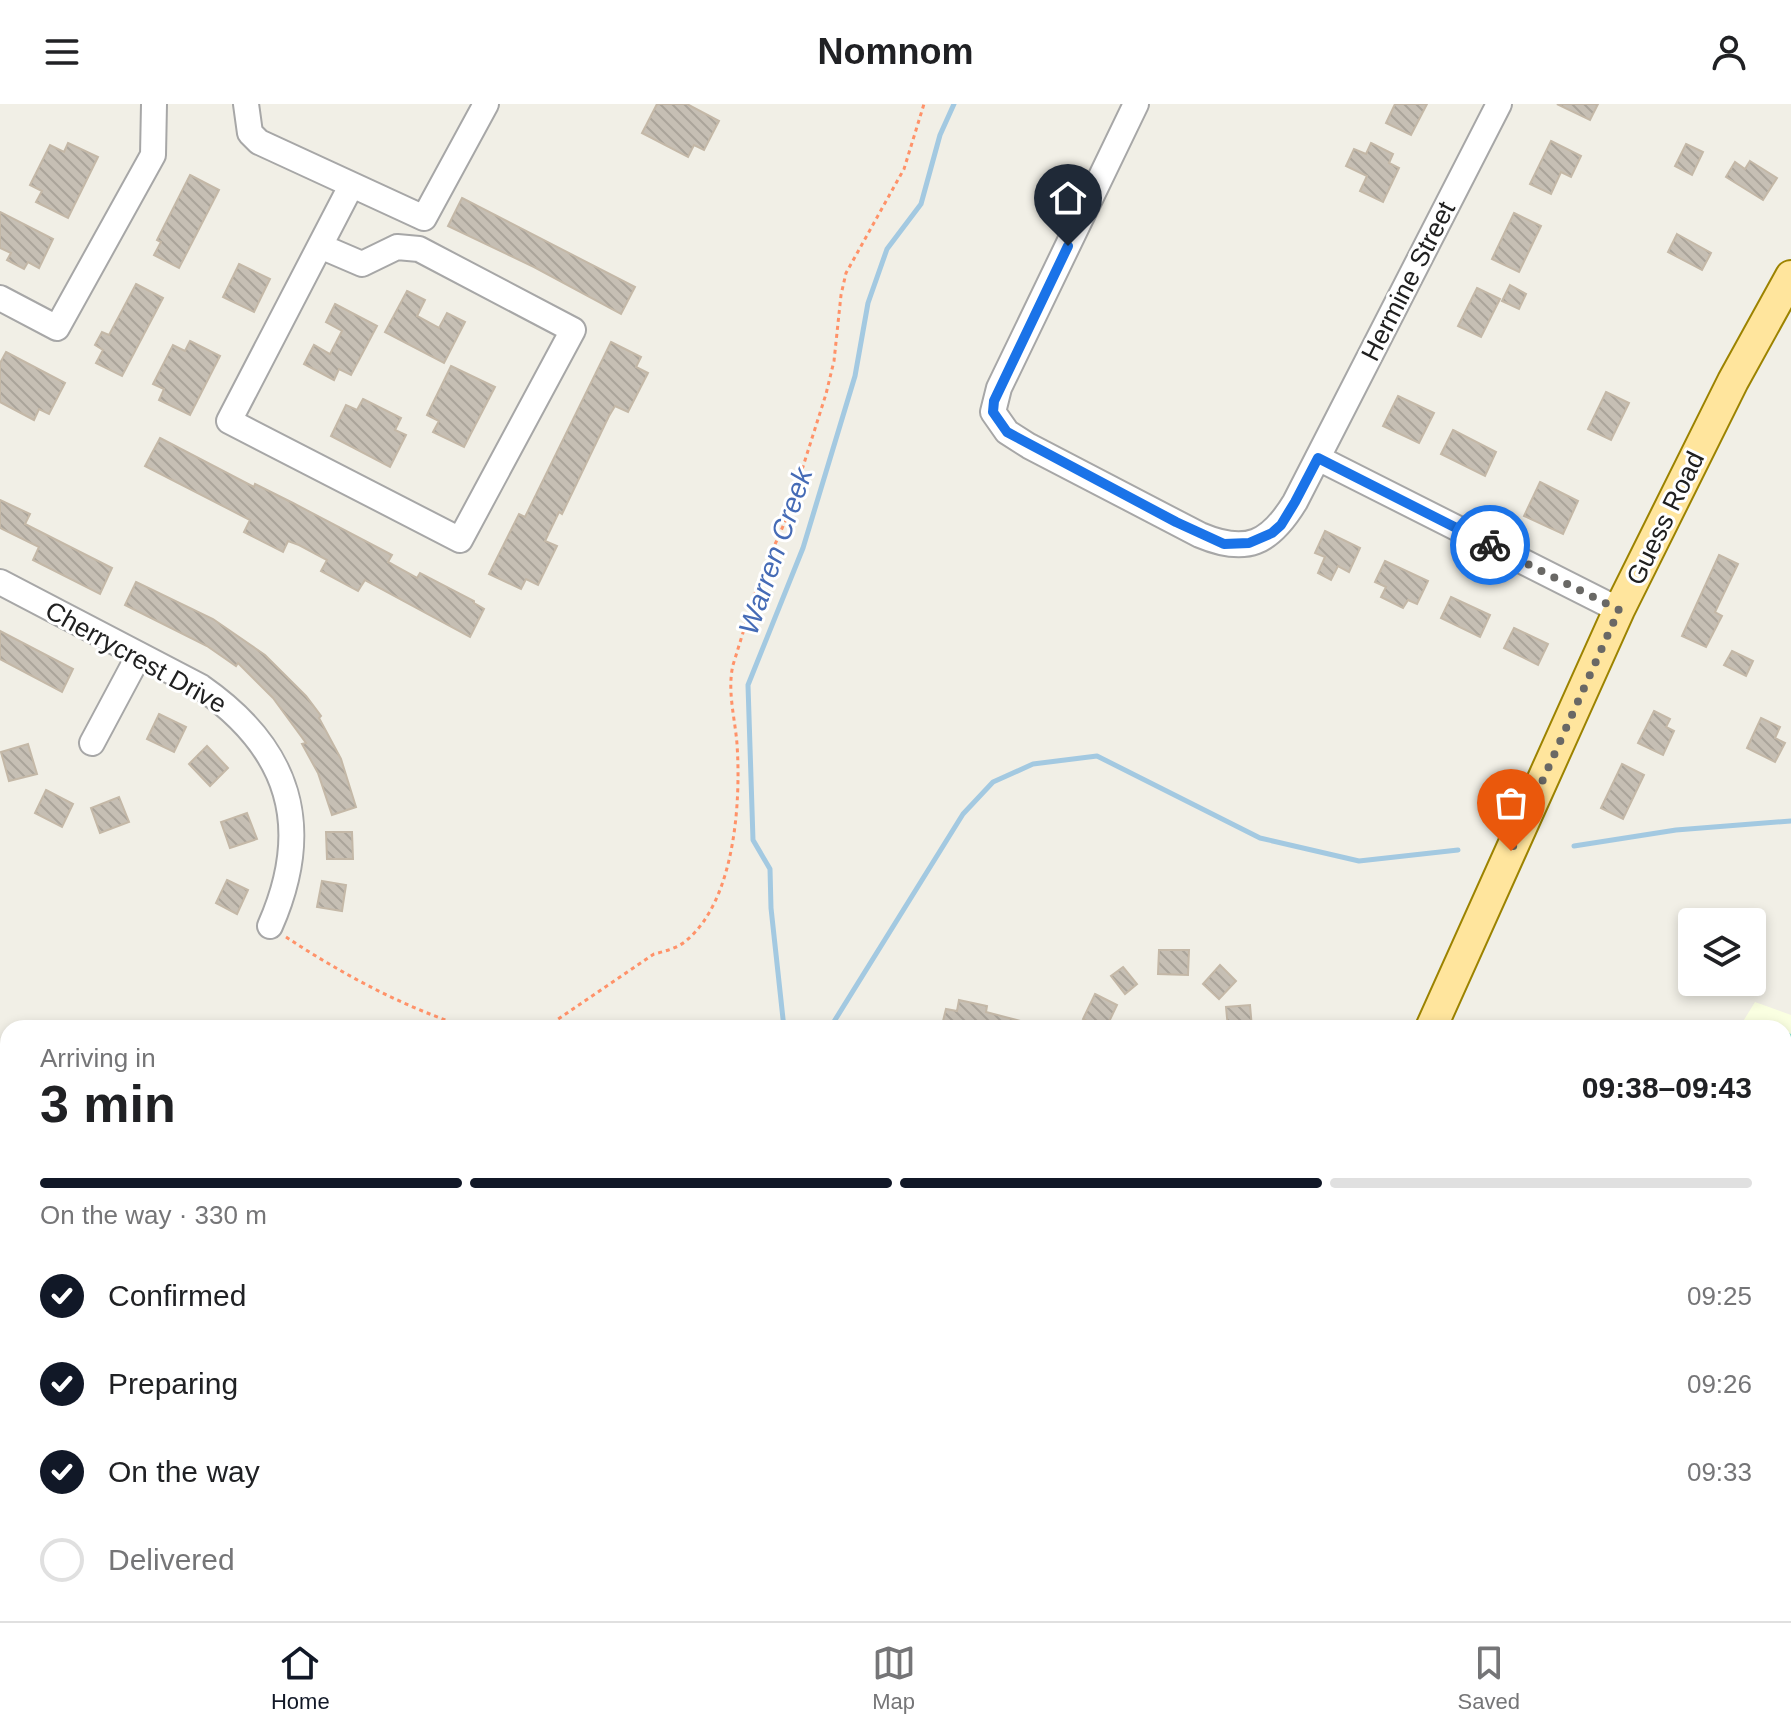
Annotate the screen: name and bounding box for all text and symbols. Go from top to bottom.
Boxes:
icon: menu [40,30,84,74]
icon: person [1707,30,1751,74]
text: Nomnom [818,31,974,72]
pin [1034,164,1102,246]
icon: home [1046,176,1090,220]
street label: Hermine Street [1355,196,1461,366]
street label: Guess Road [1620,446,1710,590]
water label: Warren Creek [733,462,819,638]
courier [1450,505,1530,585]
icon: bike [1468,523,1512,567]
street label: Cherrycrest Drive [40,595,232,719]
pin [1477,769,1545,851]
icon: bag [1489,781,1533,825]
map controls [1678,908,1766,996]
button: layers [1678,908,1766,996]
text: Arriving in [40,1043,156,1073]
text: 09:38–09:43 [1582,1071,1752,1104]
text: 3 min [40,1075,176,1133]
text: On the way · 330 m [40,1200,267,1230]
icon: check [40,1274,84,1318]
text: Confirmed [108,1279,246,1312]
text: 09:25 [1687,1281,1752,1311]
icon: check [40,1362,84,1406]
text: Preparing [108,1367,238,1400]
text: 09:26 [1687,1369,1752,1399]
icon: check [40,1450,84,1494]
text: On the way [108,1455,260,1488]
text: 09:33 [1687,1457,1752,1487]
text: Delivered [108,1543,235,1576]
tab: Home [271,1641,330,1715]
tab: Map [872,1641,916,1715]
tab: Saved [1458,1641,1520,1715]

